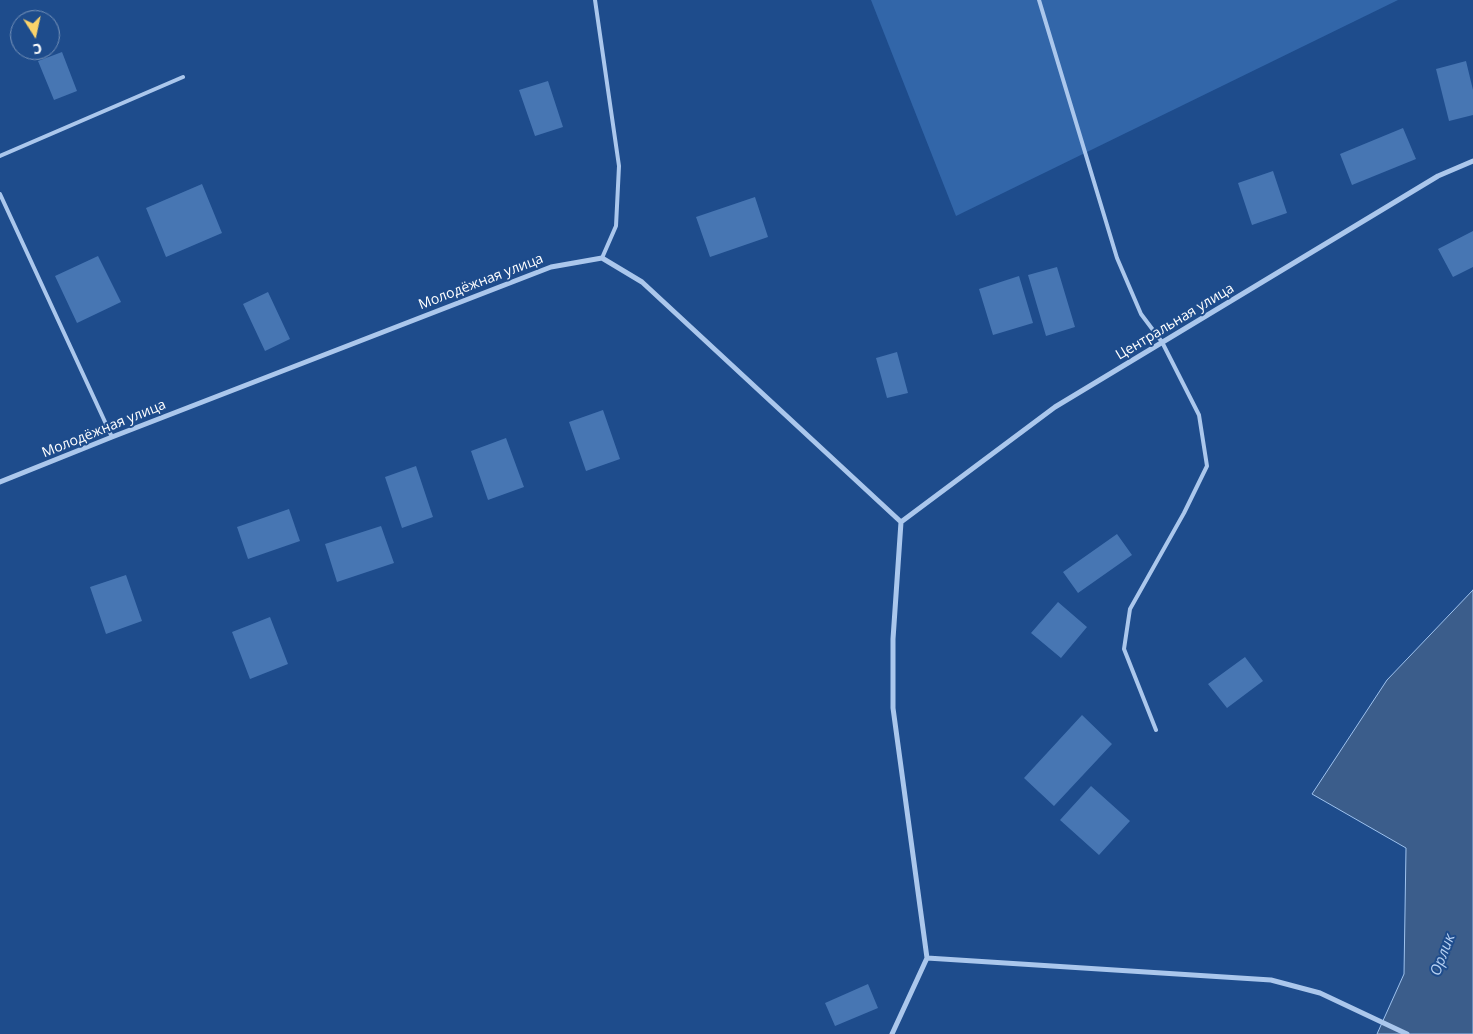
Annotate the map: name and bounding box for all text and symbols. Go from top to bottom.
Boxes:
north arrow [10,10,60,60]
text: С [31,39,44,59]
street label: Молодёжная улица [416,250,546,314]
street label: Центральная улица [1113,280,1237,364]
street label: Молодёжная улица [40,396,168,462]
water label: Орлик [1427,932,1459,978]

